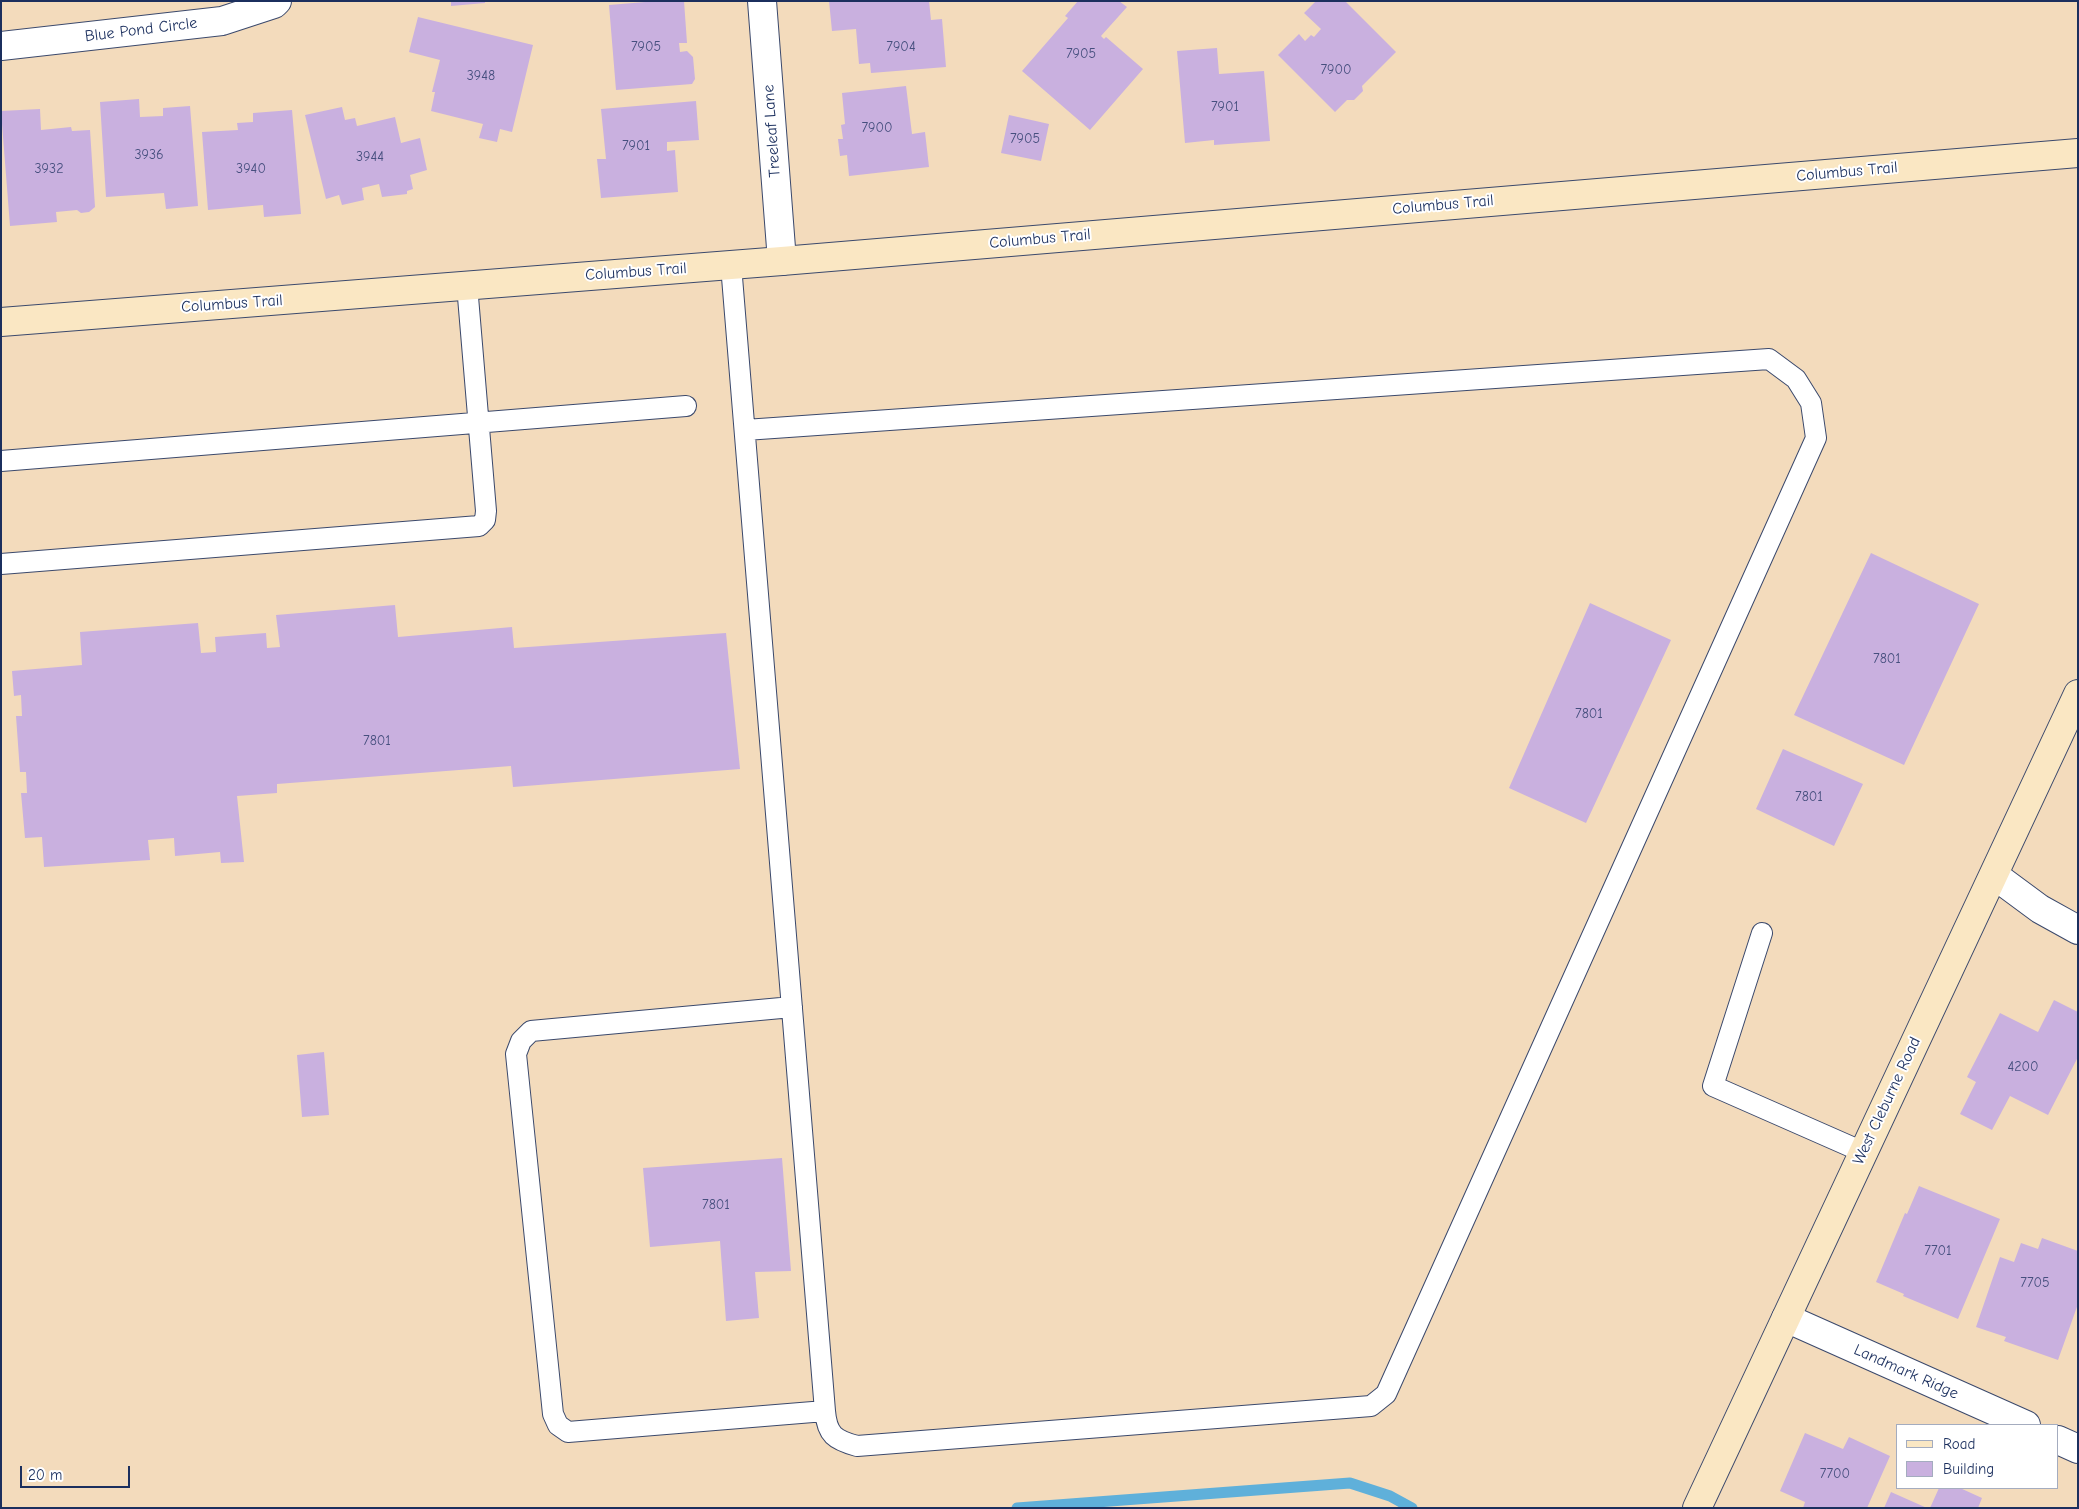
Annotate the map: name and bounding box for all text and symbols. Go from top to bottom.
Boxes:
street label: Blue Pond Circle [84,14,198,46]
house number: 7905 [631,39,661,55]
house number: 7904 [886,39,916,55]
house number: 7905 [1066,46,1096,62]
house number: 7900 [1320,62,1352,78]
house number: 3948 [467,68,495,84]
street label: Treeleaf Lane [759,84,785,178]
house number: 7901 [1211,99,1239,115]
house number: 7900 [861,120,893,136]
house number: 7905 [1010,131,1040,147]
house number: 7901 [622,138,650,154]
house number: 3936 [134,147,164,163]
house number: 3944 [356,149,384,165]
street label: Columbus Trail [1795,158,1899,186]
house number: 3932 [35,161,63,177]
house number: 3940 [236,161,266,177]
street label: Columbus Trail [1391,191,1495,219]
street label: Columbus Trail [988,225,1092,253]
street label: Columbus Trail [585,259,687,285]
street label: Columbus Trail [181,291,283,317]
house number: 7801 [1873,651,1901,667]
house number: 7801 [1575,706,1603,722]
house number: 7801 [363,733,391,749]
house number: 7801 [1795,789,1823,805]
street label: West Cleburne Road [1849,1034,1925,1168]
house number: 4200 [2007,1059,2039,1075]
house number: 7801 [702,1197,730,1213]
house number: 7701 [1924,1243,1952,1259]
house number: 7705 [2020,1275,2050,1291]
street label: Landmark Ridge [1851,1340,1961,1404]
legend [1896,1424,2059,1489]
text: Road [1943,1435,1975,1453]
scale bar [22,1456,132,1488]
text: Building [1943,1460,1994,1478]
text: 20 m [28,1466,62,1484]
house number: 7700 [1820,1466,1850,1482]

